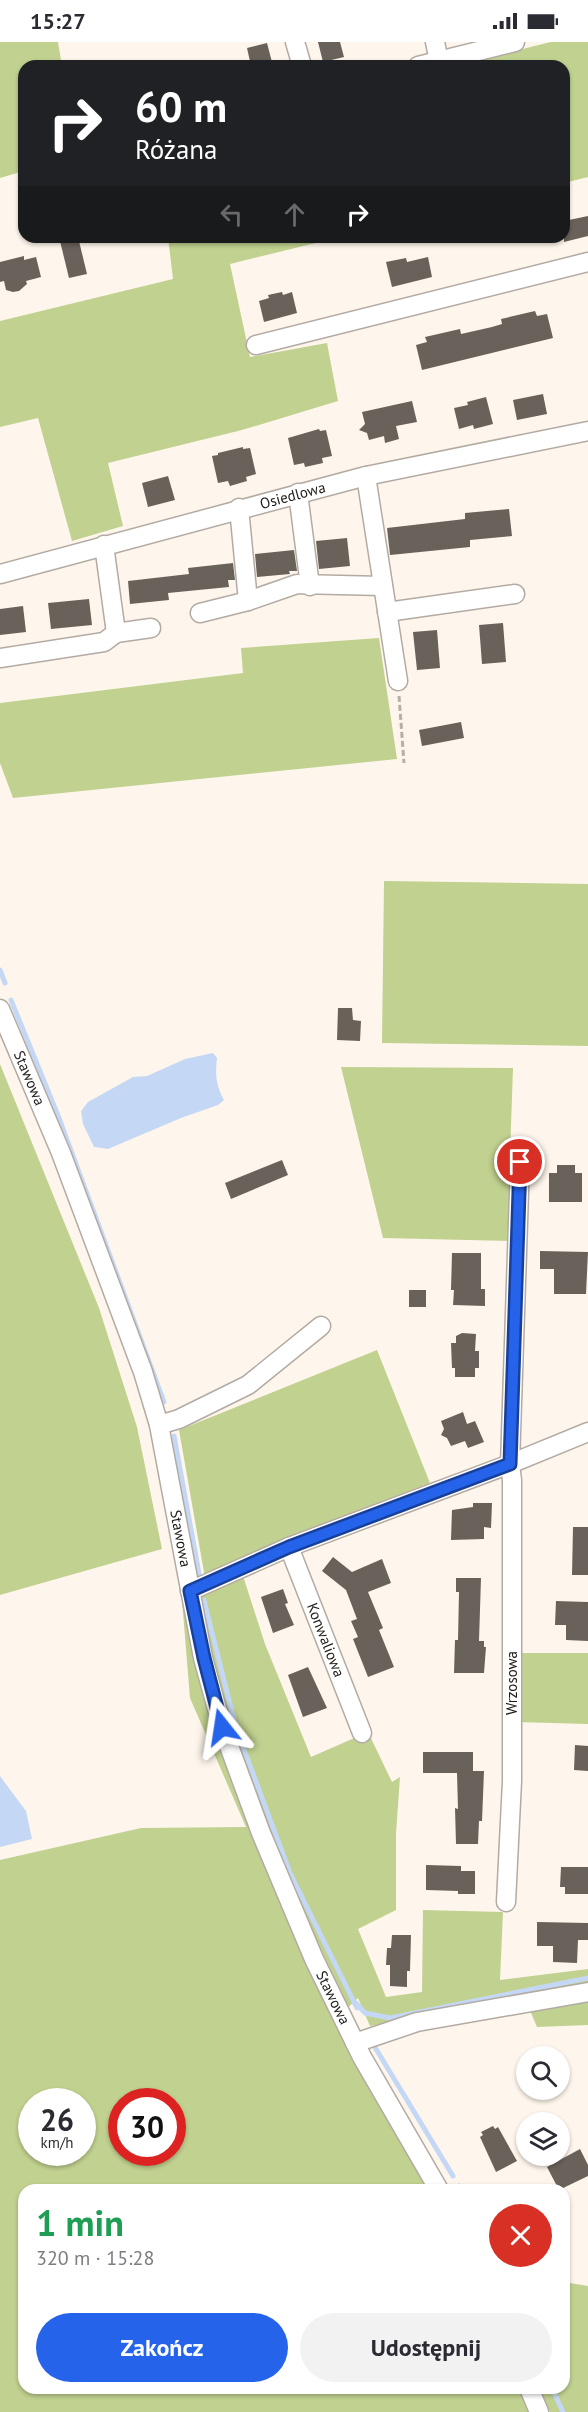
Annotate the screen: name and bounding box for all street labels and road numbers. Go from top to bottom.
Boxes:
street label: Osiedlowa [258,477,327,513]
street label: Stawowa [10,1048,50,1108]
street label: Stawowa [166,1508,196,1568]
street label: Konwaliowa [303,1600,349,1680]
street label: Wrzosowa [502,1651,521,1715]
street label: Stawowa [312,1967,355,2028]

